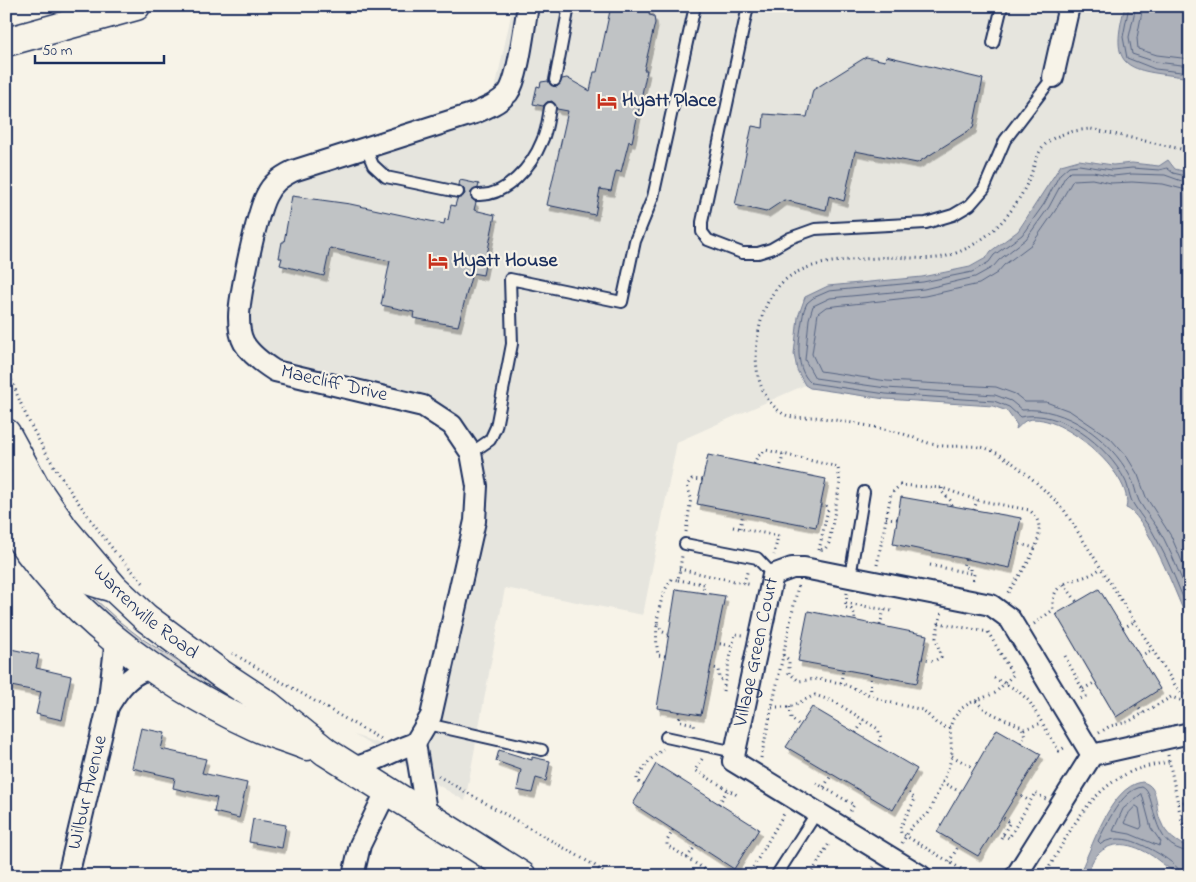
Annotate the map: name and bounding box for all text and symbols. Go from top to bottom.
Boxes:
scale bar [35,32,164,64]
text: 50 m [42,40,73,62]
place label: Hyatt Place [622,87,717,117]
hotel icon: Hyatt Place [596,90,618,112]
place label: Hyatt House [453,247,559,277]
hotel icon: Hyatt House [427,250,449,272]
street label: Maecliff Drive [278,358,390,410]
street label: Warrenville Road [85,558,204,667]
street label: Village Green Court [726,574,787,730]
street label: Wilbur Avenue [60,732,115,852]

